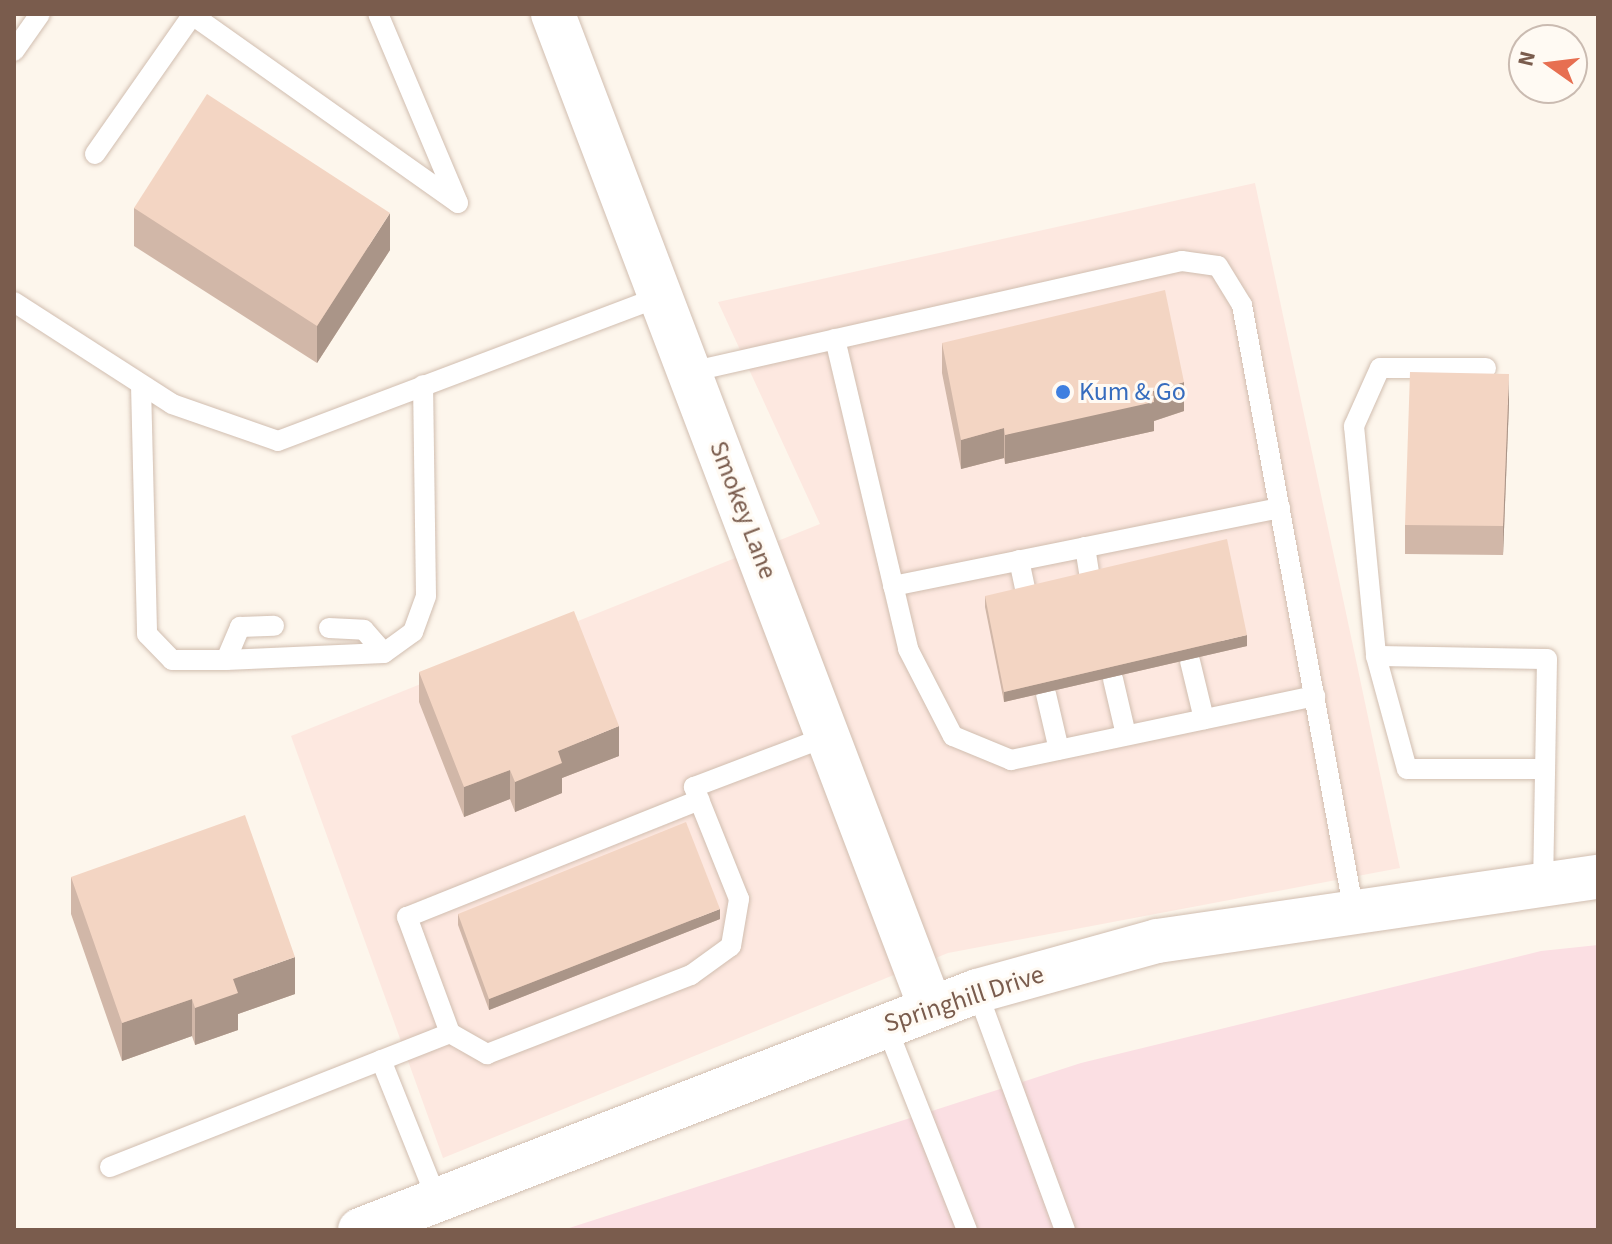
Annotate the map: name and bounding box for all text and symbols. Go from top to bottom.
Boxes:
north arrow [1508,24,1588,104]
text: N [1509,48,1544,70]
place label: Kum & Go [1079,376,1186,408]
marker: Kum & Go [1054,383,1072,401]
street label: Smokey Lane [702,437,784,583]
street label: Springhill Drive [880,958,1048,1040]

